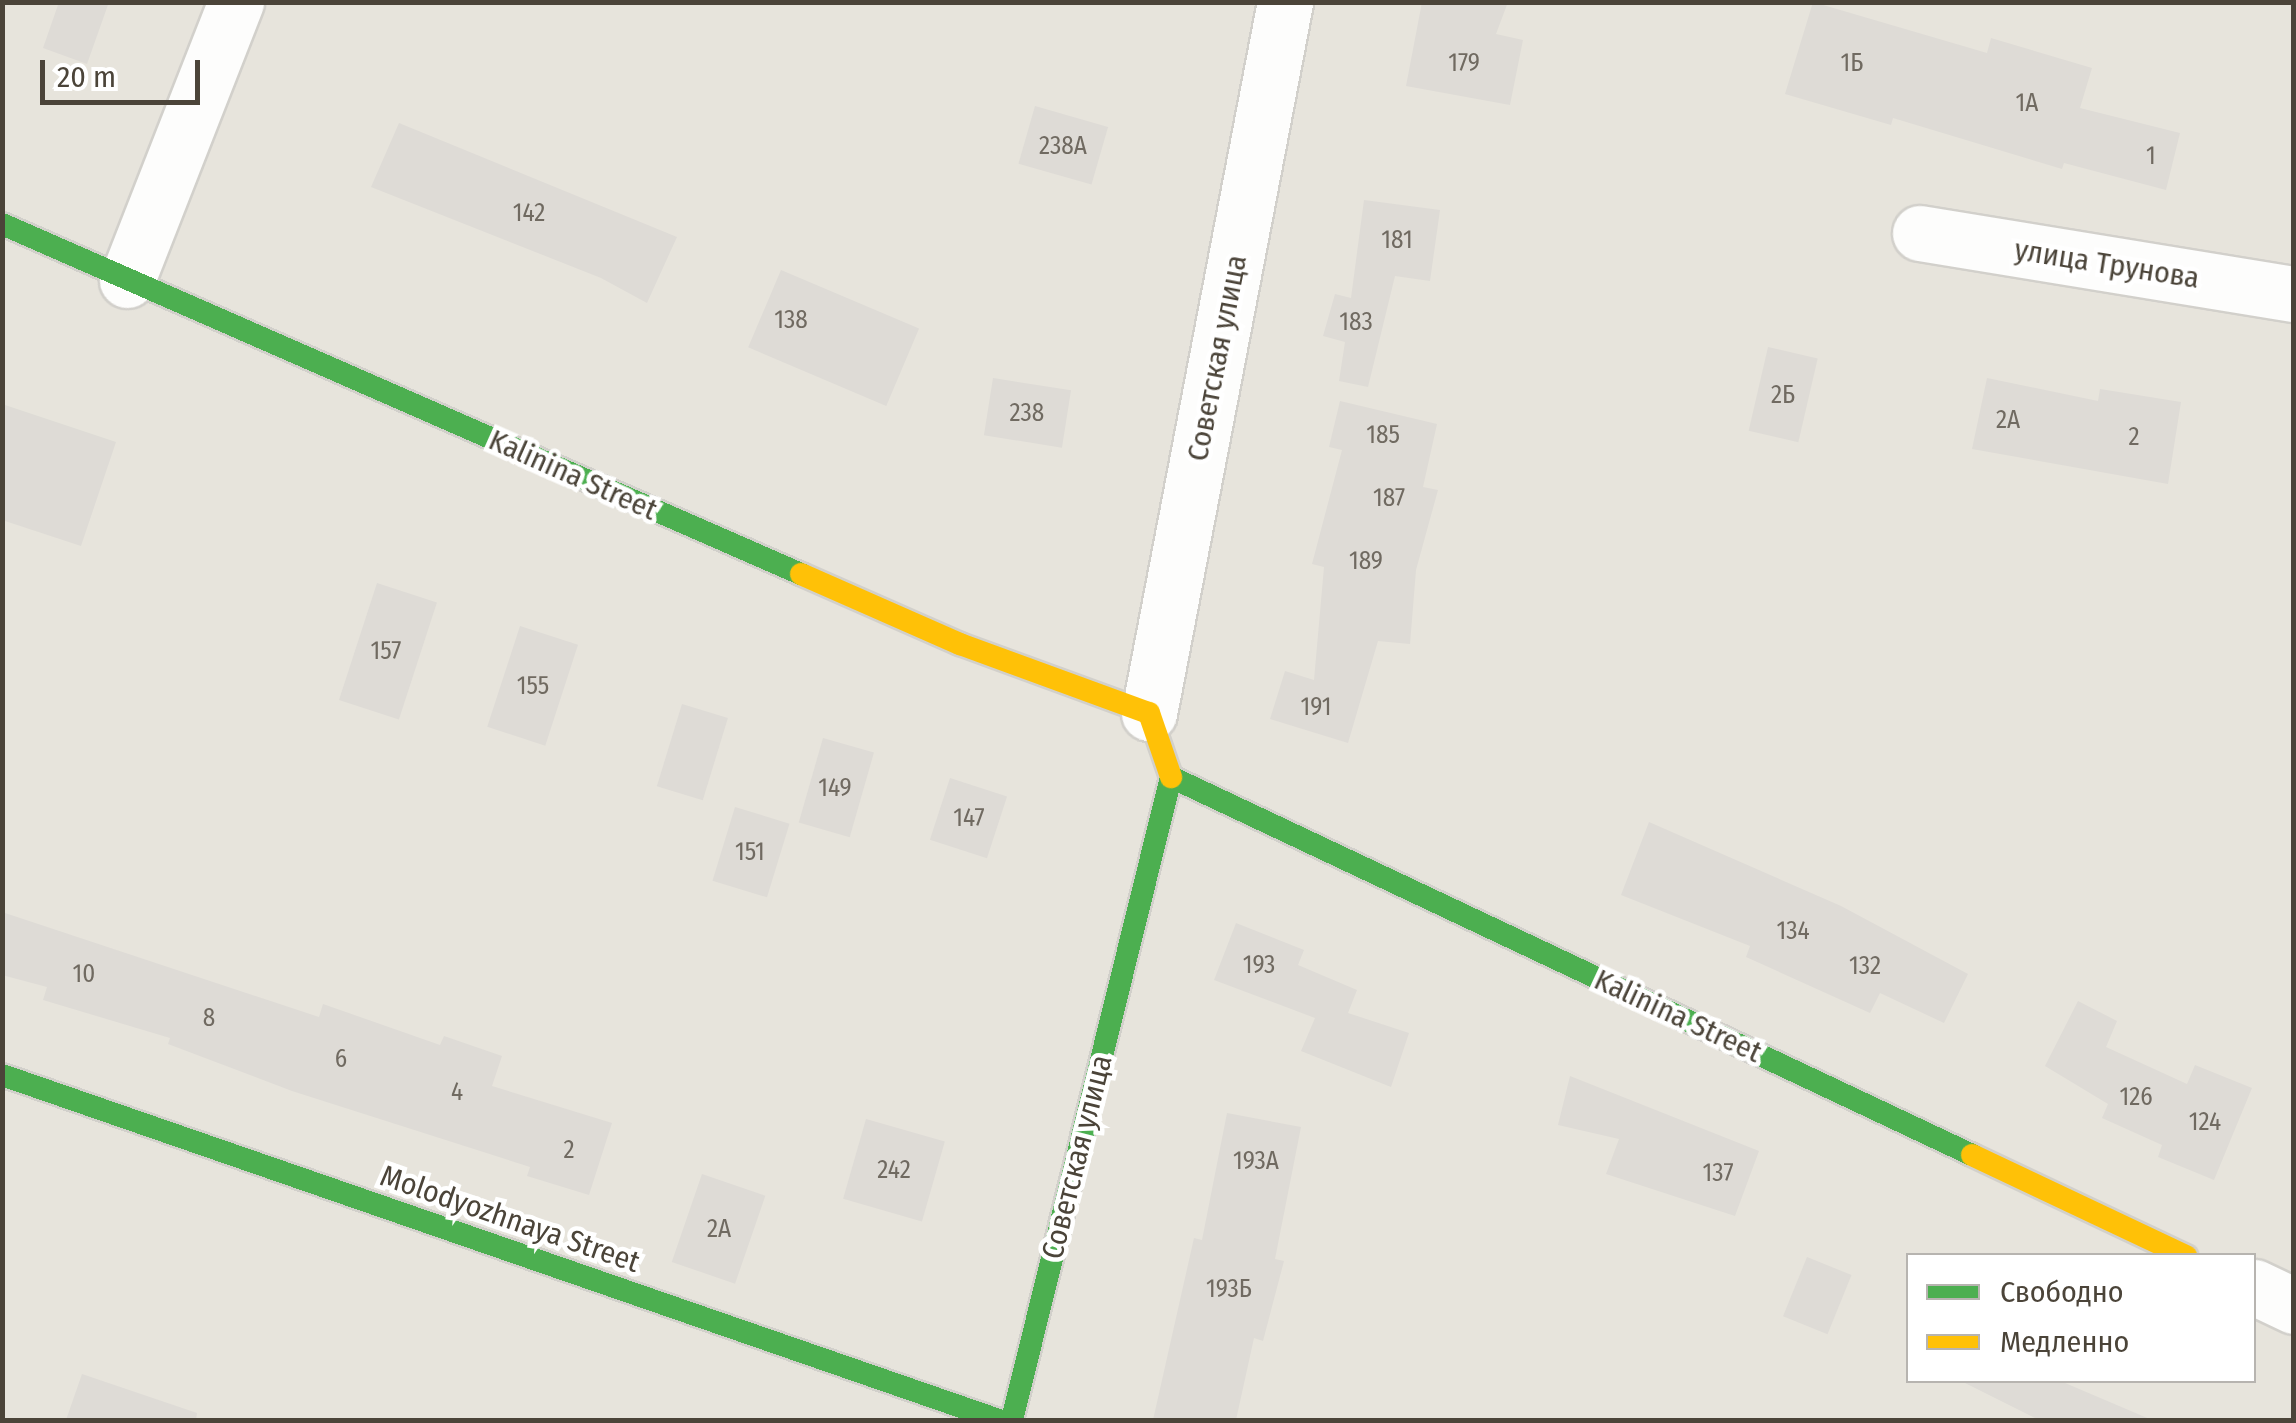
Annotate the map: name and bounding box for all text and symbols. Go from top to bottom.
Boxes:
scale bar [45,40,205,102]
house number: 179 [1448,48,1480,78]
house number: 1Б [1841,48,1863,78]
text: 20 m [57,59,116,95]
house number: 1А [2016,88,2038,118]
house number: 238А [1039,131,1087,161]
house number: 1 [2146,141,2156,171]
house number: 142 [513,198,545,228]
house number: 181 [1381,225,1413,255]
street label: улица Трунова [2012,232,2202,296]
street label: Советская улица [1179,252,1255,464]
house number: 138 [774,305,808,335]
house number: 183 [1339,307,1373,337]
house number: 2Б [1771,380,1795,410]
house number: 238 [1010,398,1044,428]
house number: 2А [1996,405,2020,435]
house number: 185 [1366,420,1400,450]
street label: Kalinina Street [483,422,663,528]
house number: 2 [2128,422,2140,452]
house number: 187 [1373,483,1405,513]
house number: 189 [1349,546,1383,576]
house number: 157 [371,636,401,666]
house number: 155 [517,671,549,701]
house number: 191 [1300,692,1332,722]
house number: 149 [818,773,852,803]
house number: 147 [953,803,985,833]
house number: 151 [735,837,765,867]
house number: 134 [1777,916,1809,946]
house number: 193 [1243,950,1275,980]
house number: 132 [1849,951,1881,981]
house number: 10 [73,959,95,989]
street label: Kalinina Street [1589,962,1767,1070]
house number: 8 [203,1003,215,1033]
house number: 6 [335,1044,347,1074]
street label: Советская улица [1034,1051,1120,1263]
house number: 4 [451,1077,463,1107]
house number: 126 [2119,1082,2153,1112]
house number: 124 [2189,1107,2221,1137]
house number: 2 [563,1135,575,1165]
house number: 193А [1233,1146,1279,1176]
house number: 242 [877,1155,911,1185]
street label: Molodyozhnaya Street [376,1158,644,1280]
house number: 137 [1702,1158,1734,1188]
house number: 2А [707,1214,731,1244]
legend [1906,1253,2256,1383]
house number: 193Б [1206,1274,1252,1304]
text: Свободно [2000,1274,2123,1310]
text: Медленно [2000,1324,2129,1360]

